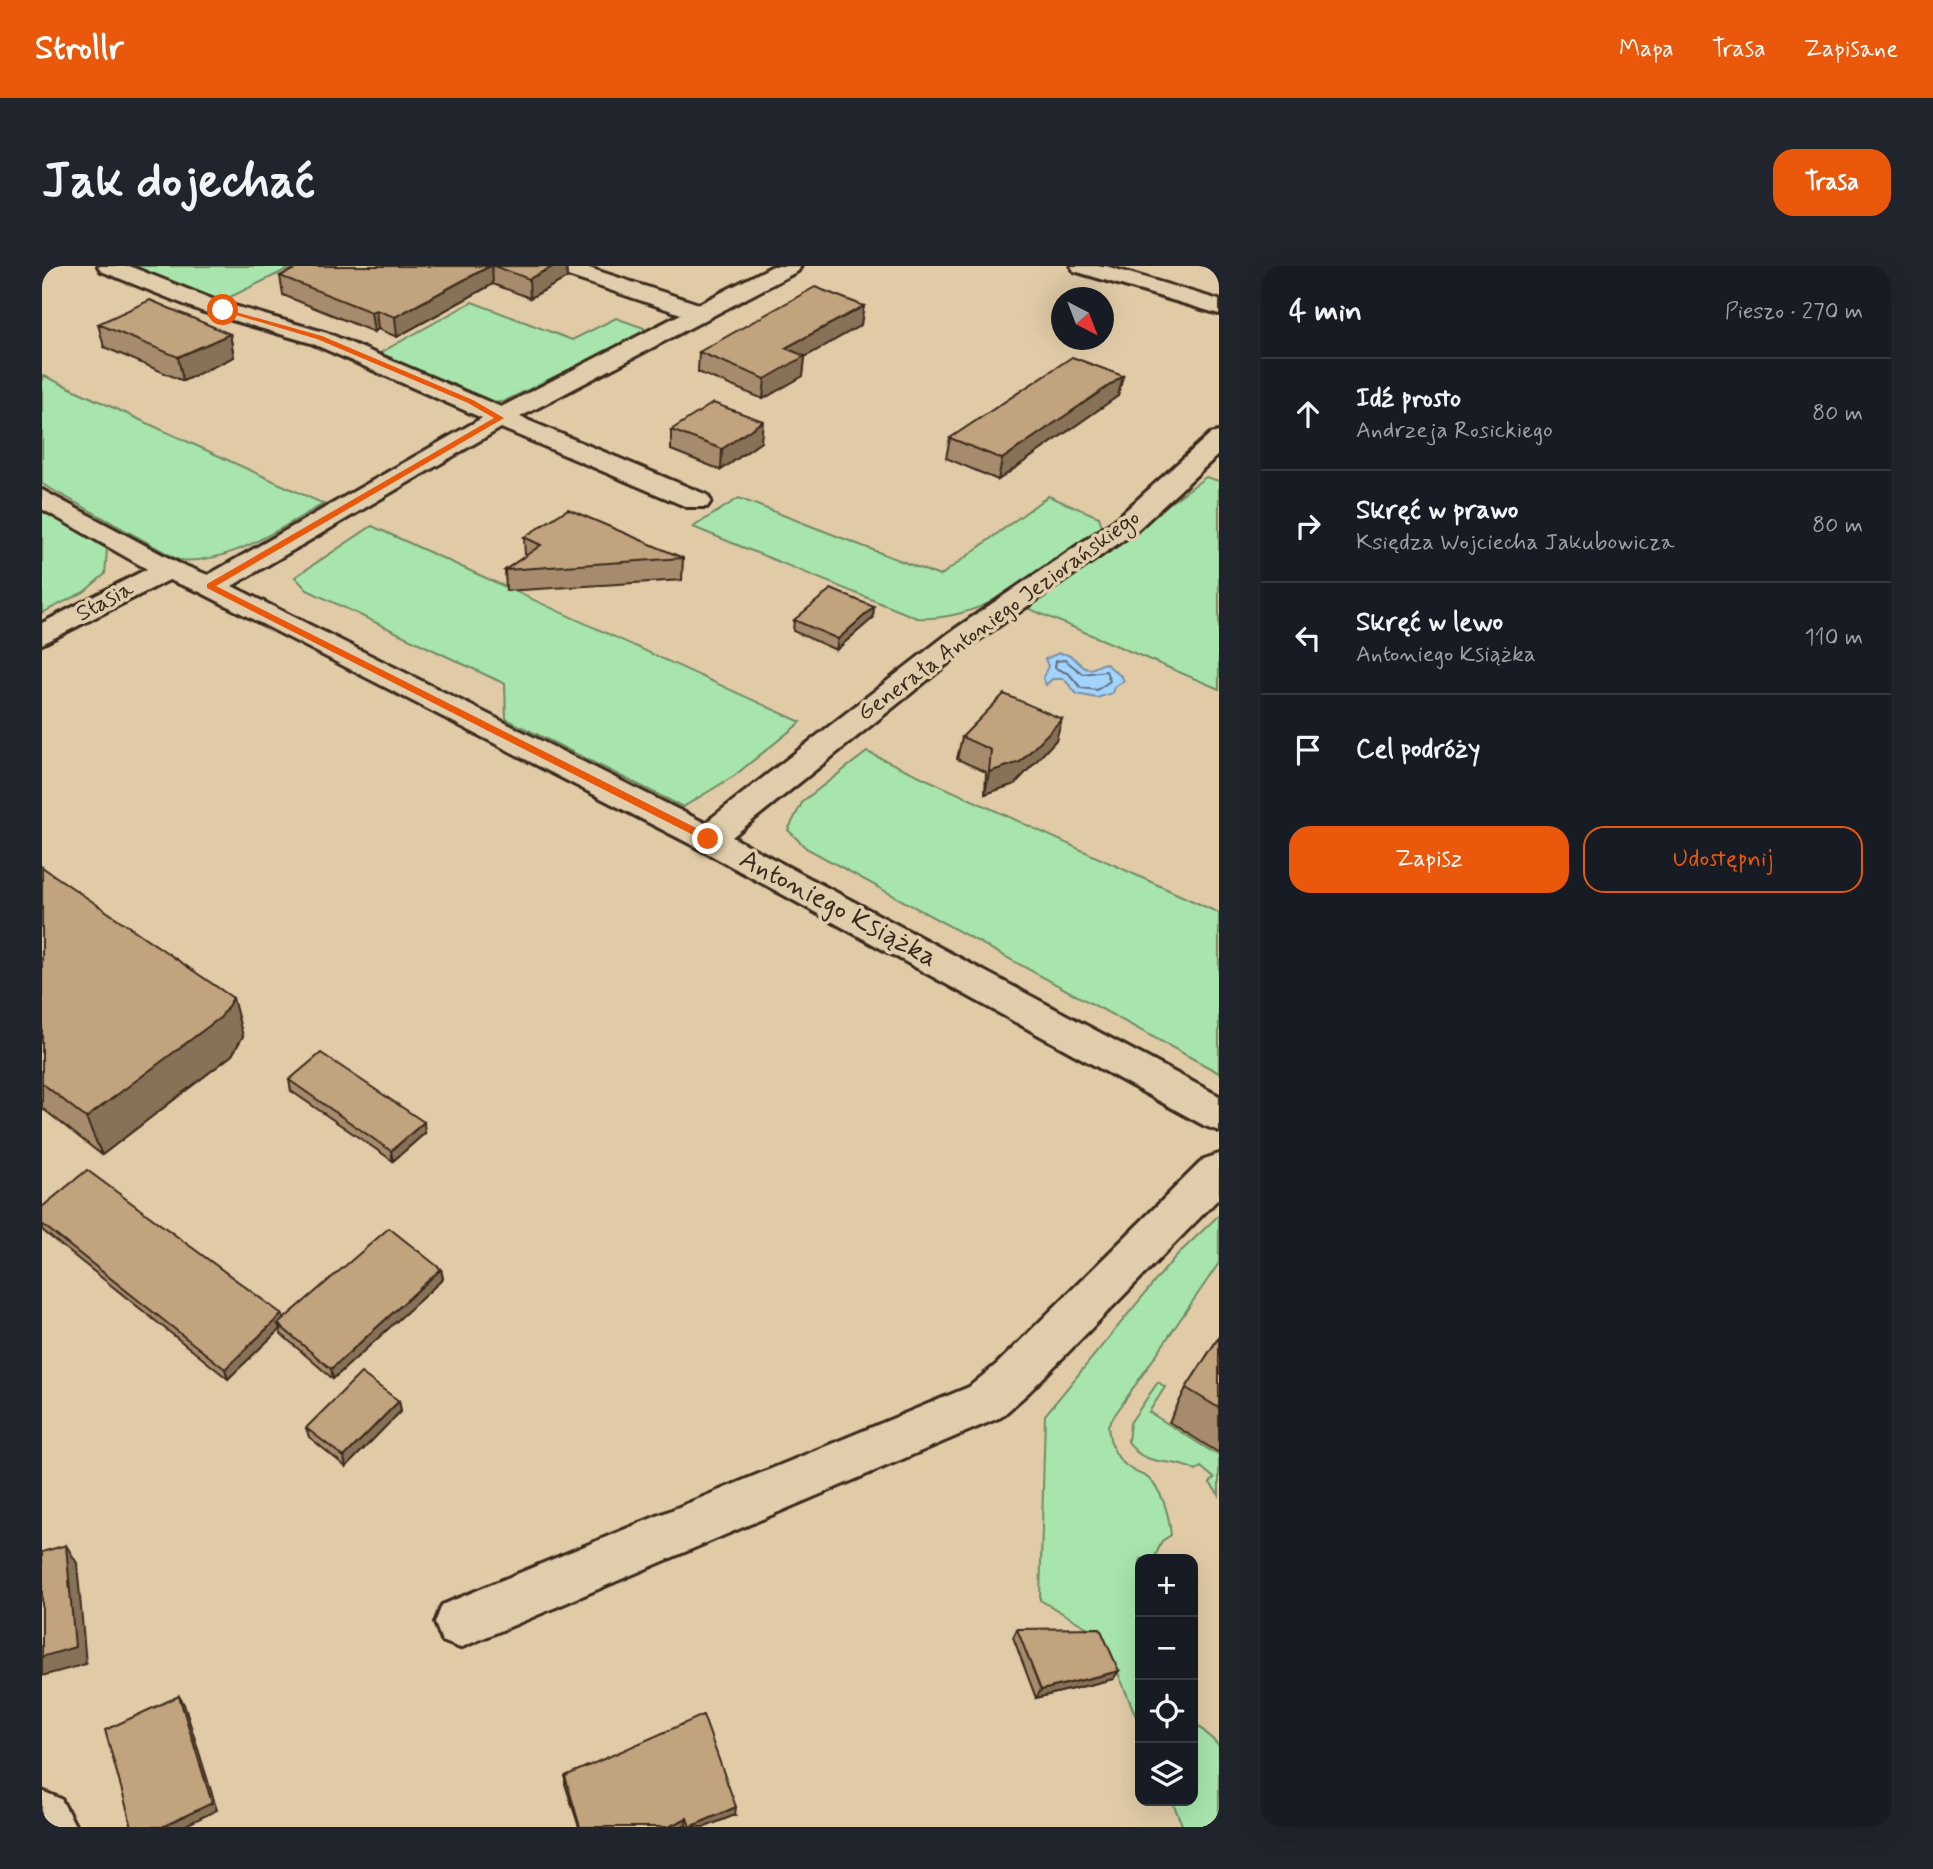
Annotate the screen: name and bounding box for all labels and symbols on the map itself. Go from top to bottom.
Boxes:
north arrow [1051,287,1114,350]
route start [207,294,238,325]
street label: Generała Antoniego Jeziorańskiego [852,503,1147,730]
street label: Stasia [71,574,139,630]
route end [692,823,723,854]
street label: Antoniego Książka [733,841,943,977]

